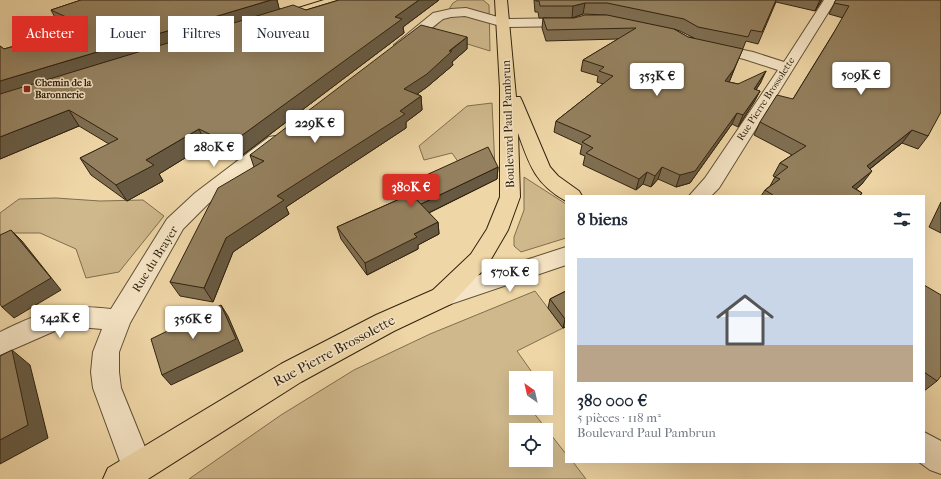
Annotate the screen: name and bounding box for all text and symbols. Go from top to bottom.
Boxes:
chip: Acheter [12,16,88,52]
chip: Louer [96,16,160,52]
chip: Filtres [168,16,234,52]
chip: Nouveau [242,16,324,52]
street label: Rue Pierre Brossolette [735,55,797,143]
street label: Boulevard Paul Pambrun [499,60,517,188]
pin: 509K € [828,62,894,96]
pin: 353K € [624,63,690,97]
text: 509K € [841,67,881,82]
text: 353K € [639,68,675,83]
place label: Chemin de la Baronnerie [35,77,92,101]
marker: Chemin de la Baronnerie [22,84,32,94]
pin: 229K € [282,110,348,144]
text: 229K € [295,115,335,130]
pin: 280K € [181,134,247,168]
text: 280K € [194,139,234,154]
pin: 380K € [378,174,444,208]
text: 380K € [392,179,431,194]
icon: filters [891,208,913,230]
text: 8 biens [577,209,627,229]
street label: Rue du Brayer [129,223,181,295]
pin: 570K € [477,259,543,293]
text: 570K € [491,264,529,279]
icon: home [709,284,781,356]
pin: 542K € [27,305,93,339]
pin: 356K € [160,306,226,340]
text: 542K € [40,310,80,325]
text: 356K € [174,311,212,326]
street label: Rue Pierre Brossolette [270,312,398,390]
north arrow [509,371,553,415]
map controls [509,371,553,467]
text: 380 000 € [577,390,647,410]
text: 5 pièces · 118 m² [577,410,661,425]
button: locate [509,423,553,467]
text: Boulevard Paul Pambrun [577,425,716,440]

